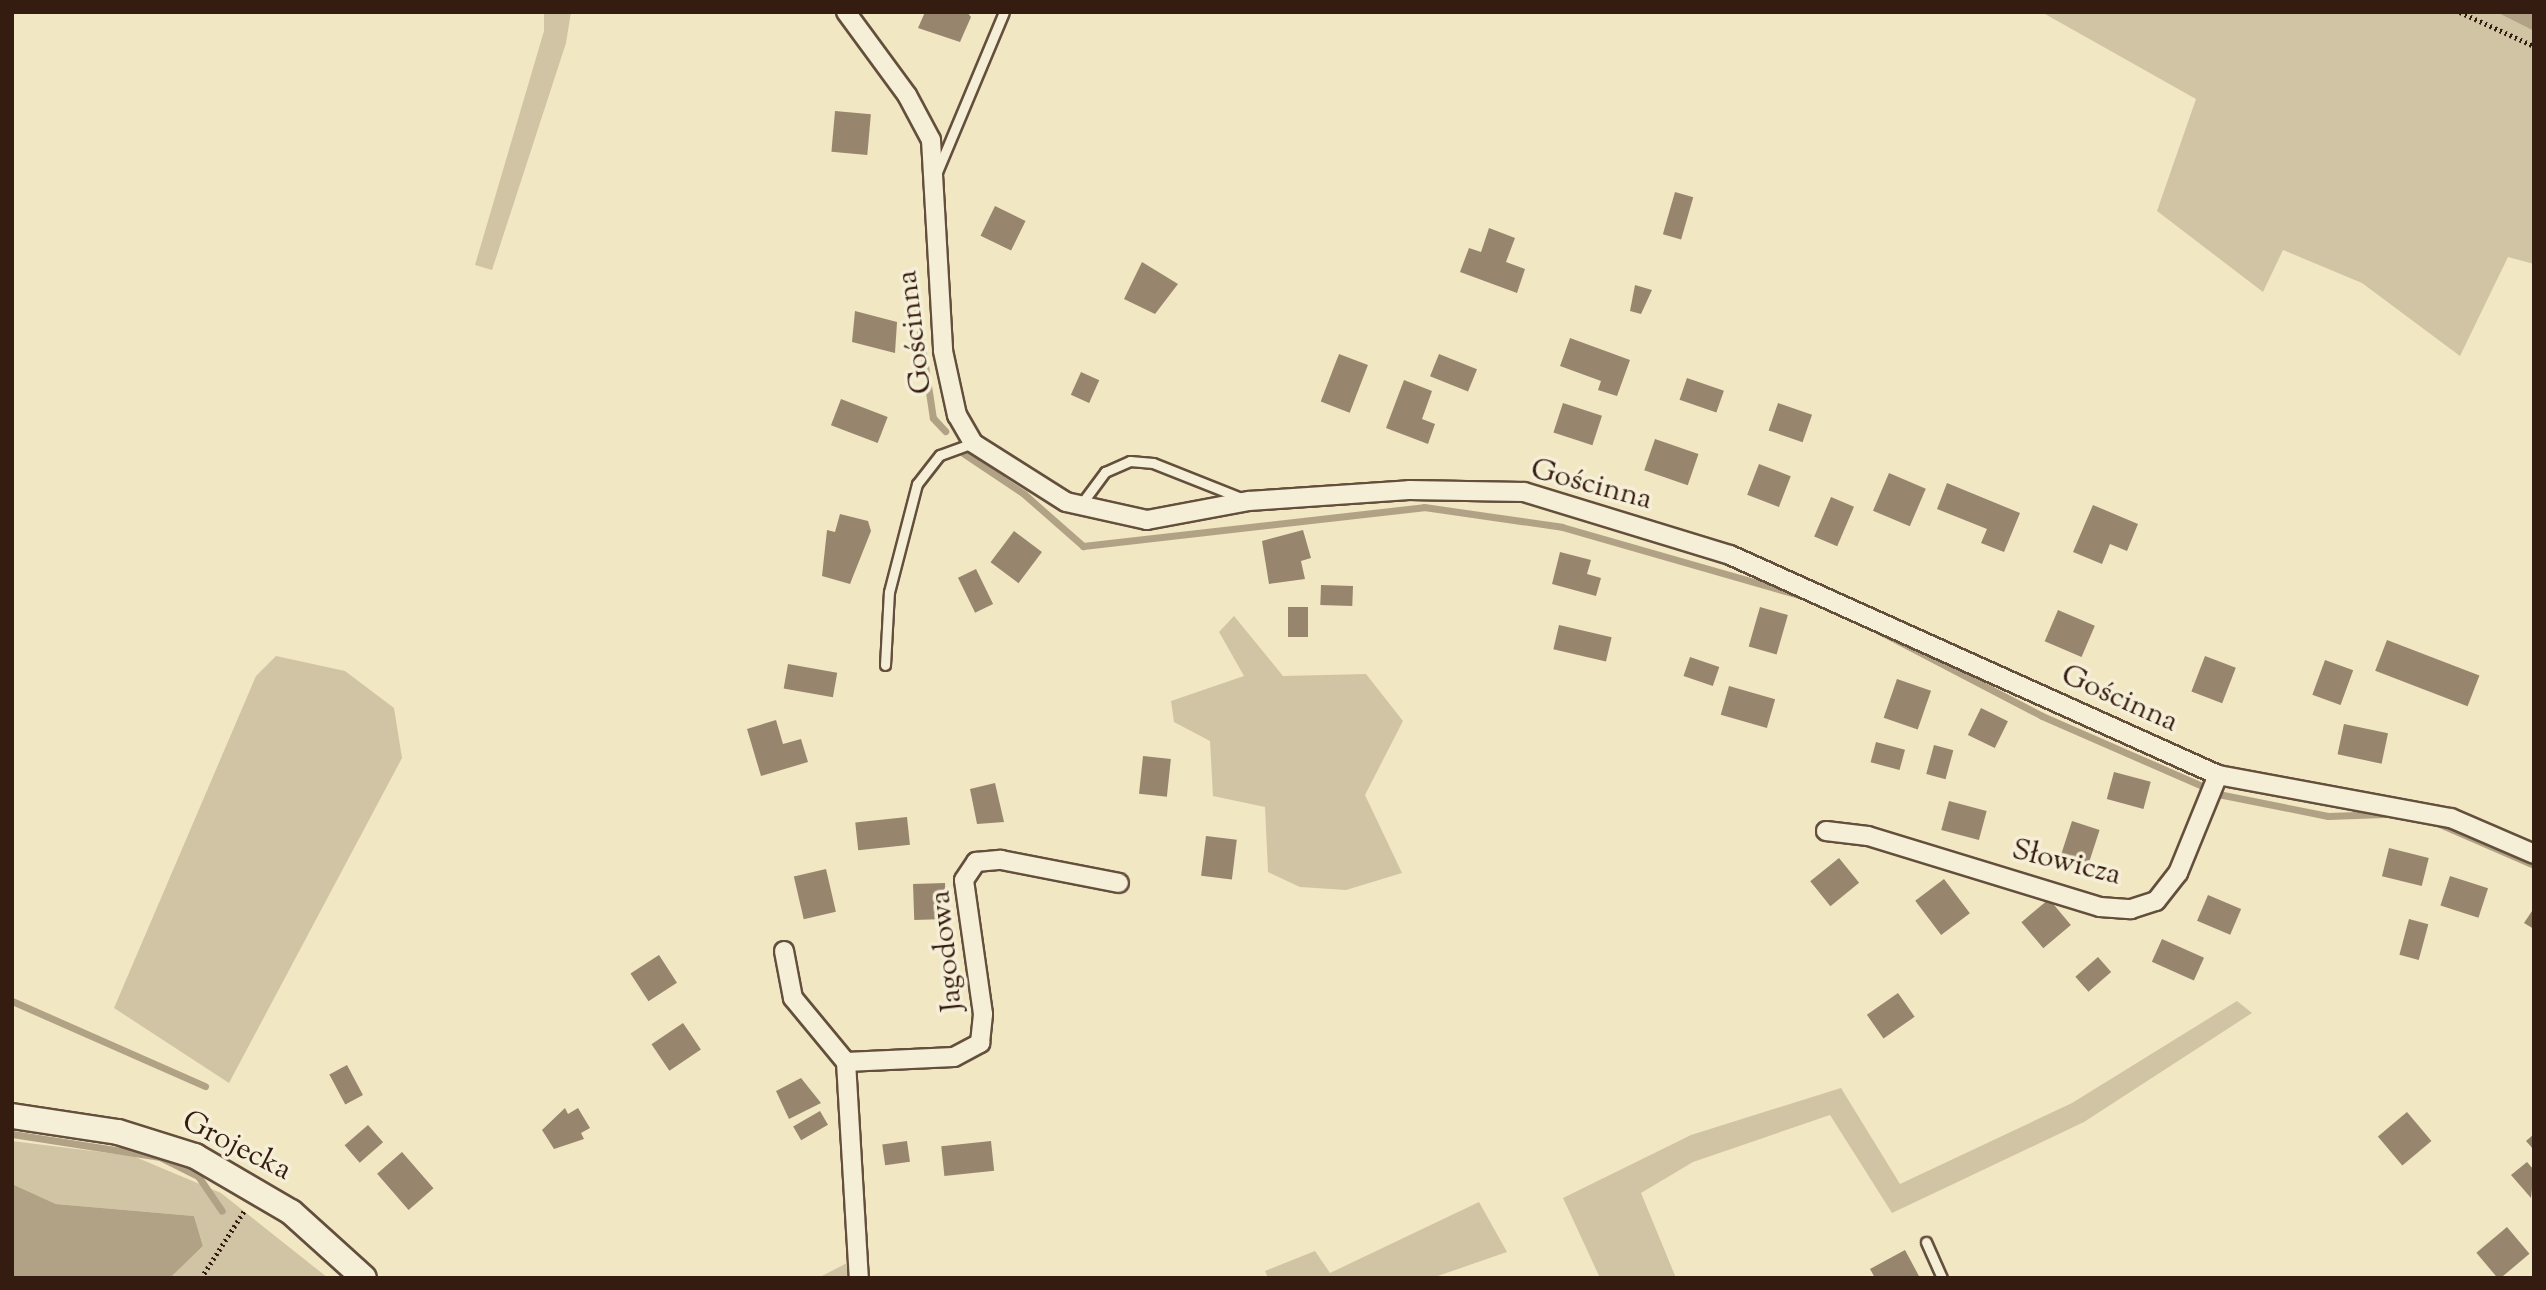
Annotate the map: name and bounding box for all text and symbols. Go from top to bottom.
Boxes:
street label: Gościnna [891,268,941,396]
street label: Gościnna [1526,453,1656,519]
street label: Gościnna [2055,658,2183,742]
street label: Słowicza [2008,833,2124,895]
street label: Jagodowa [924,889,972,1013]
street label: Grojecka [175,1104,297,1190]

